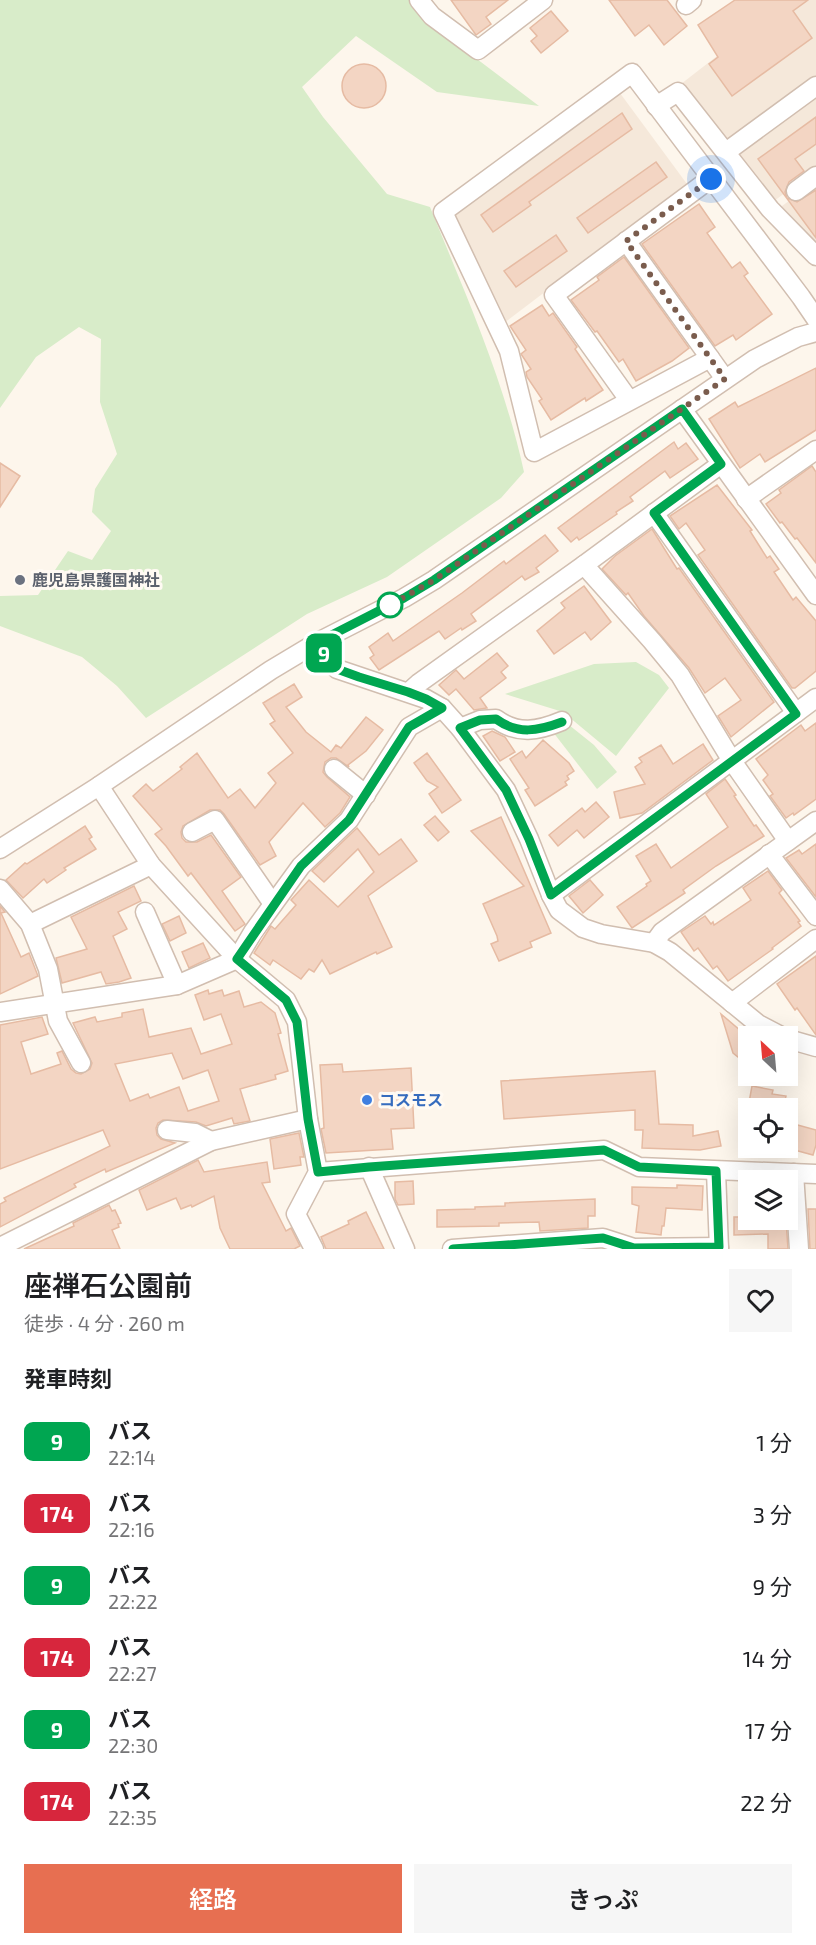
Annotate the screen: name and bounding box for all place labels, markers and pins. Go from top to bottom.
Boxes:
place label: 鹿児島県護国神社 [32,570,160,589]
marker: 鹿児島県護国神社 [13,573,27,587]
unlabelled marker [377,592,403,618]
place label: コスモス [379,1090,443,1109]
marker: コスモス [360,1093,374,1107]

